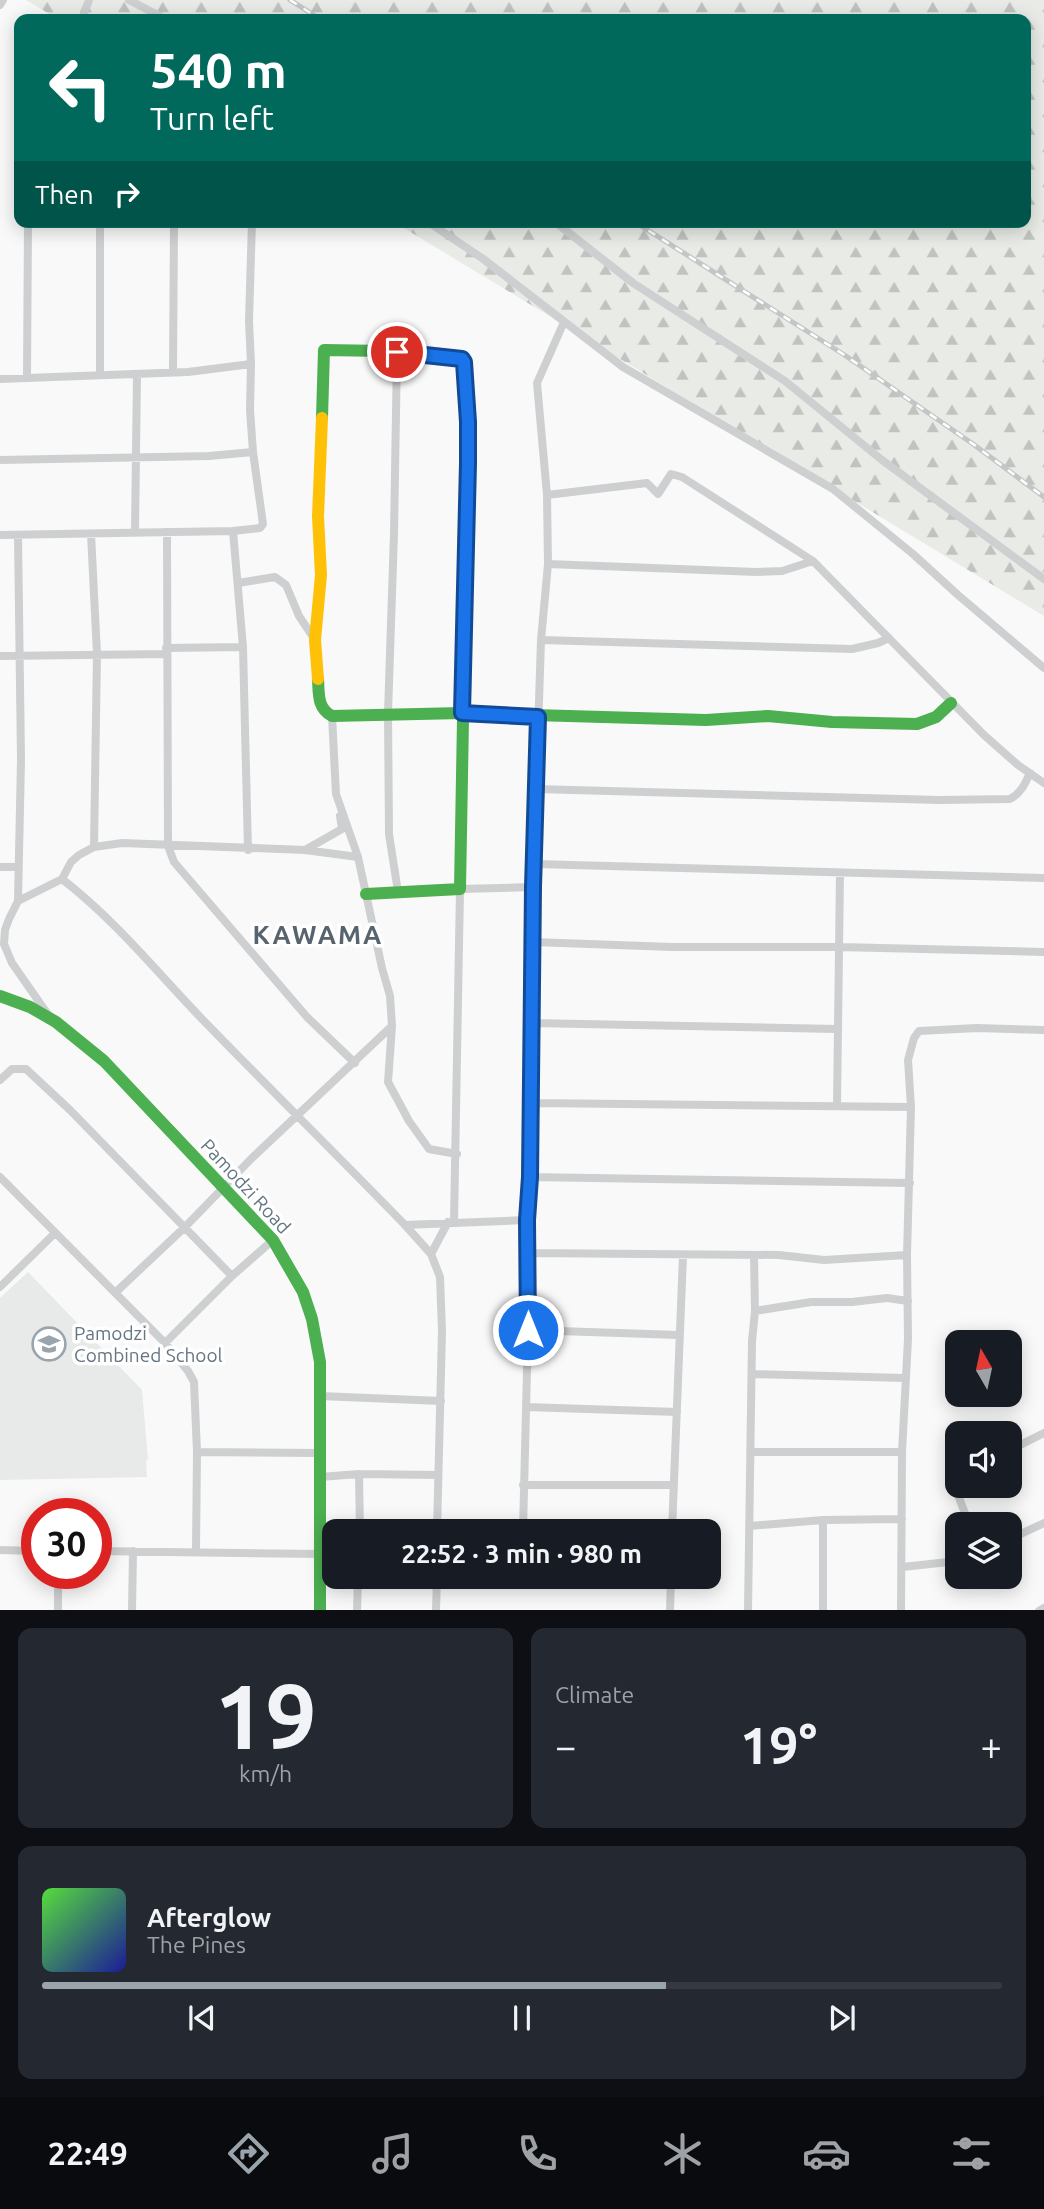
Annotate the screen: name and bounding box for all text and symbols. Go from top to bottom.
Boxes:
icon: left [35,42,126,133]
text: 540 m [150,42,287,97]
text: Turn left [150,100,274,136]
icon: right [108,175,146,213]
text: Then [35,180,94,209]
pin [367,322,427,382]
icon: arrive [378,333,416,371]
district label: KAWAMA [253,920,383,949]
street label: Pamodzi Road [197,1134,295,1238]
position arrow [491,1293,565,1367]
place label: Pamodzi Combined School [74,1322,223,1366]
school or university icon: Pamodzi Combined School [30,1325,68,1363]
north arrow [945,1330,1022,1407]
map controls [945,1330,1022,1589]
button: sound [945,1421,1022,1498]
speed limit sign: 30 [21,1498,112,1589]
button: layers [945,1512,1022,1589]
text: 22:52 · 3 min · 980 m [401,1539,642,1568]
text: 19 [214,1664,317,1766]
text: Climate [555,1682,634,1707]
text: 19° [740,1716,817,1774]
text: − [555,1725,576,1767]
text: + [981,1725,1002,1767]
text: km/h [239,1761,292,1786]
text: Afterglow [147,1903,271,1932]
text: The Pines [147,1932,246,1957]
icon: previous [183,1999,221,2037]
icon: pause [503,1999,541,2037]
icon: next [823,1999,861,2037]
icon: directions [224,2129,273,2178]
icon: music [368,2129,417,2178]
icon: phone [513,2129,562,2178]
icon: climate [658,2129,707,2178]
icon: car [802,2129,851,2178]
icon: filters [947,2129,996,2178]
text: 22:49 [48,2135,128,2171]

